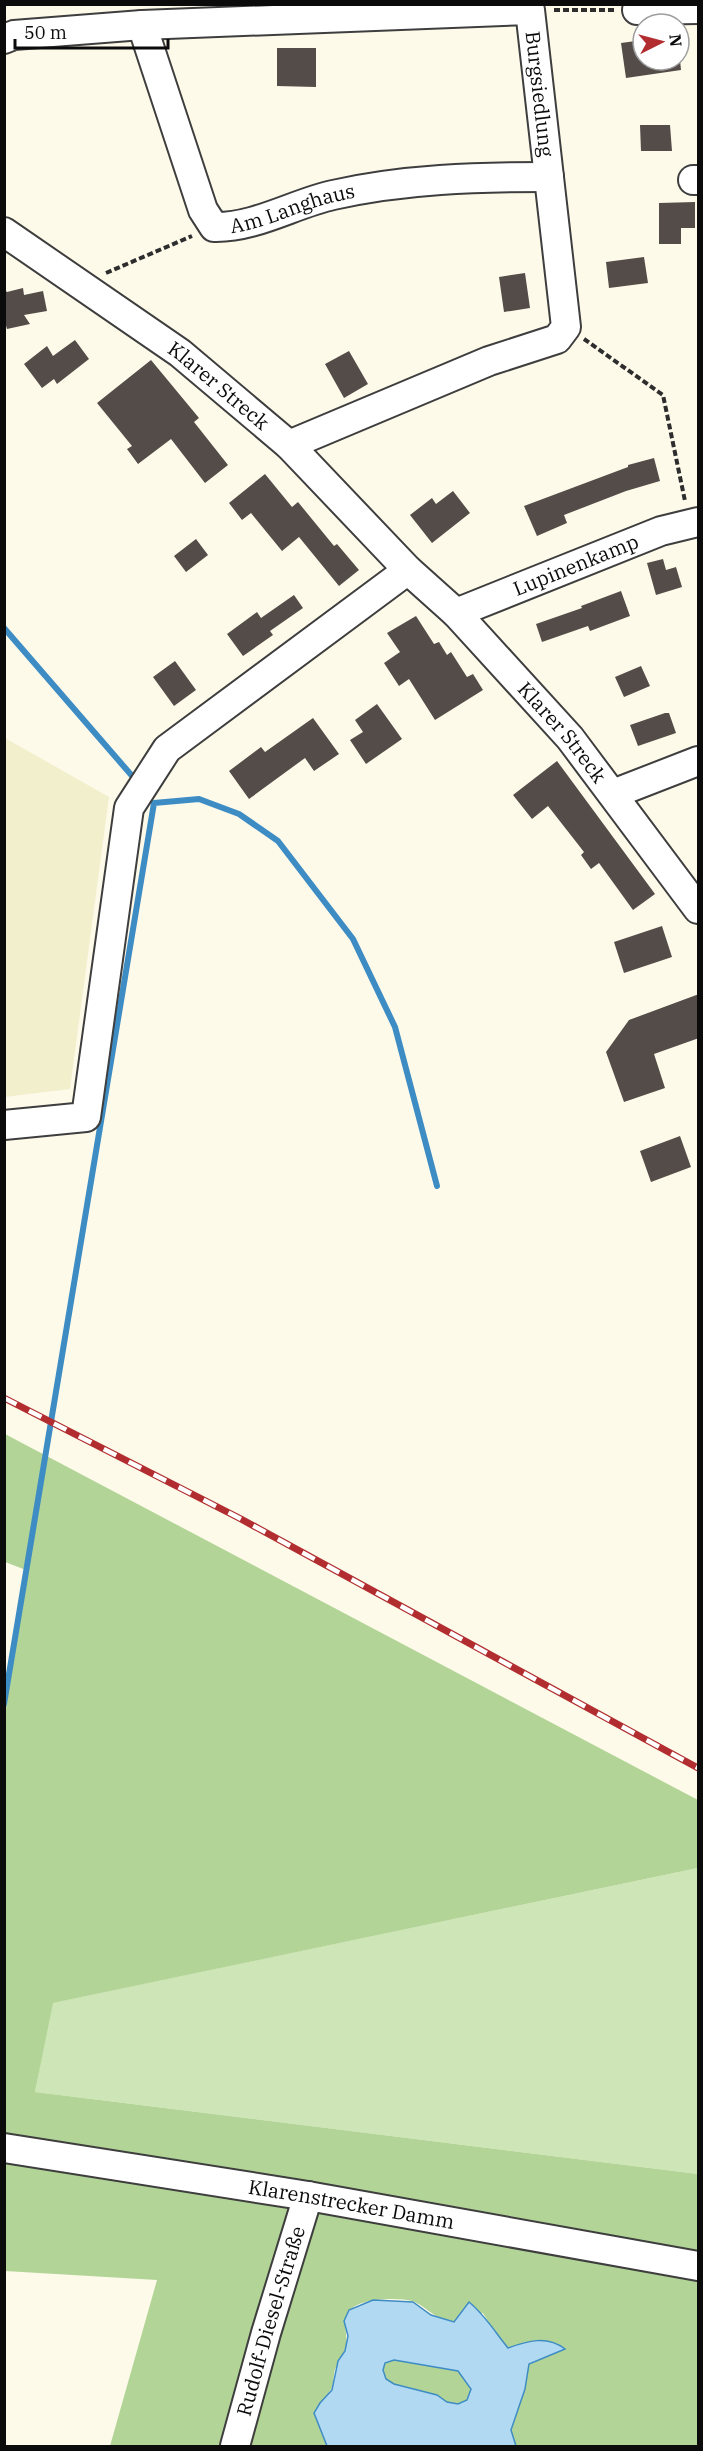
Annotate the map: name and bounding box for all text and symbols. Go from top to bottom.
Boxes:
scale bar [15,12,168,50]
north arrow [631,12,691,72]
text: 50 m [24,21,67,44]
street label: Burgsiedlung [519,30,561,158]
text: N [665,33,687,48]
street label: Am Langhaus [228,177,357,239]
street label: Klarer Streck [163,335,275,436]
street label: Lupinenkamp [509,527,642,602]
street label: Klarer Streck [512,676,613,788]
street label: Klarenstrecker Damm [246,2173,457,2235]
street label: Rudolf-Diesel-Straße [230,2223,311,2419]

